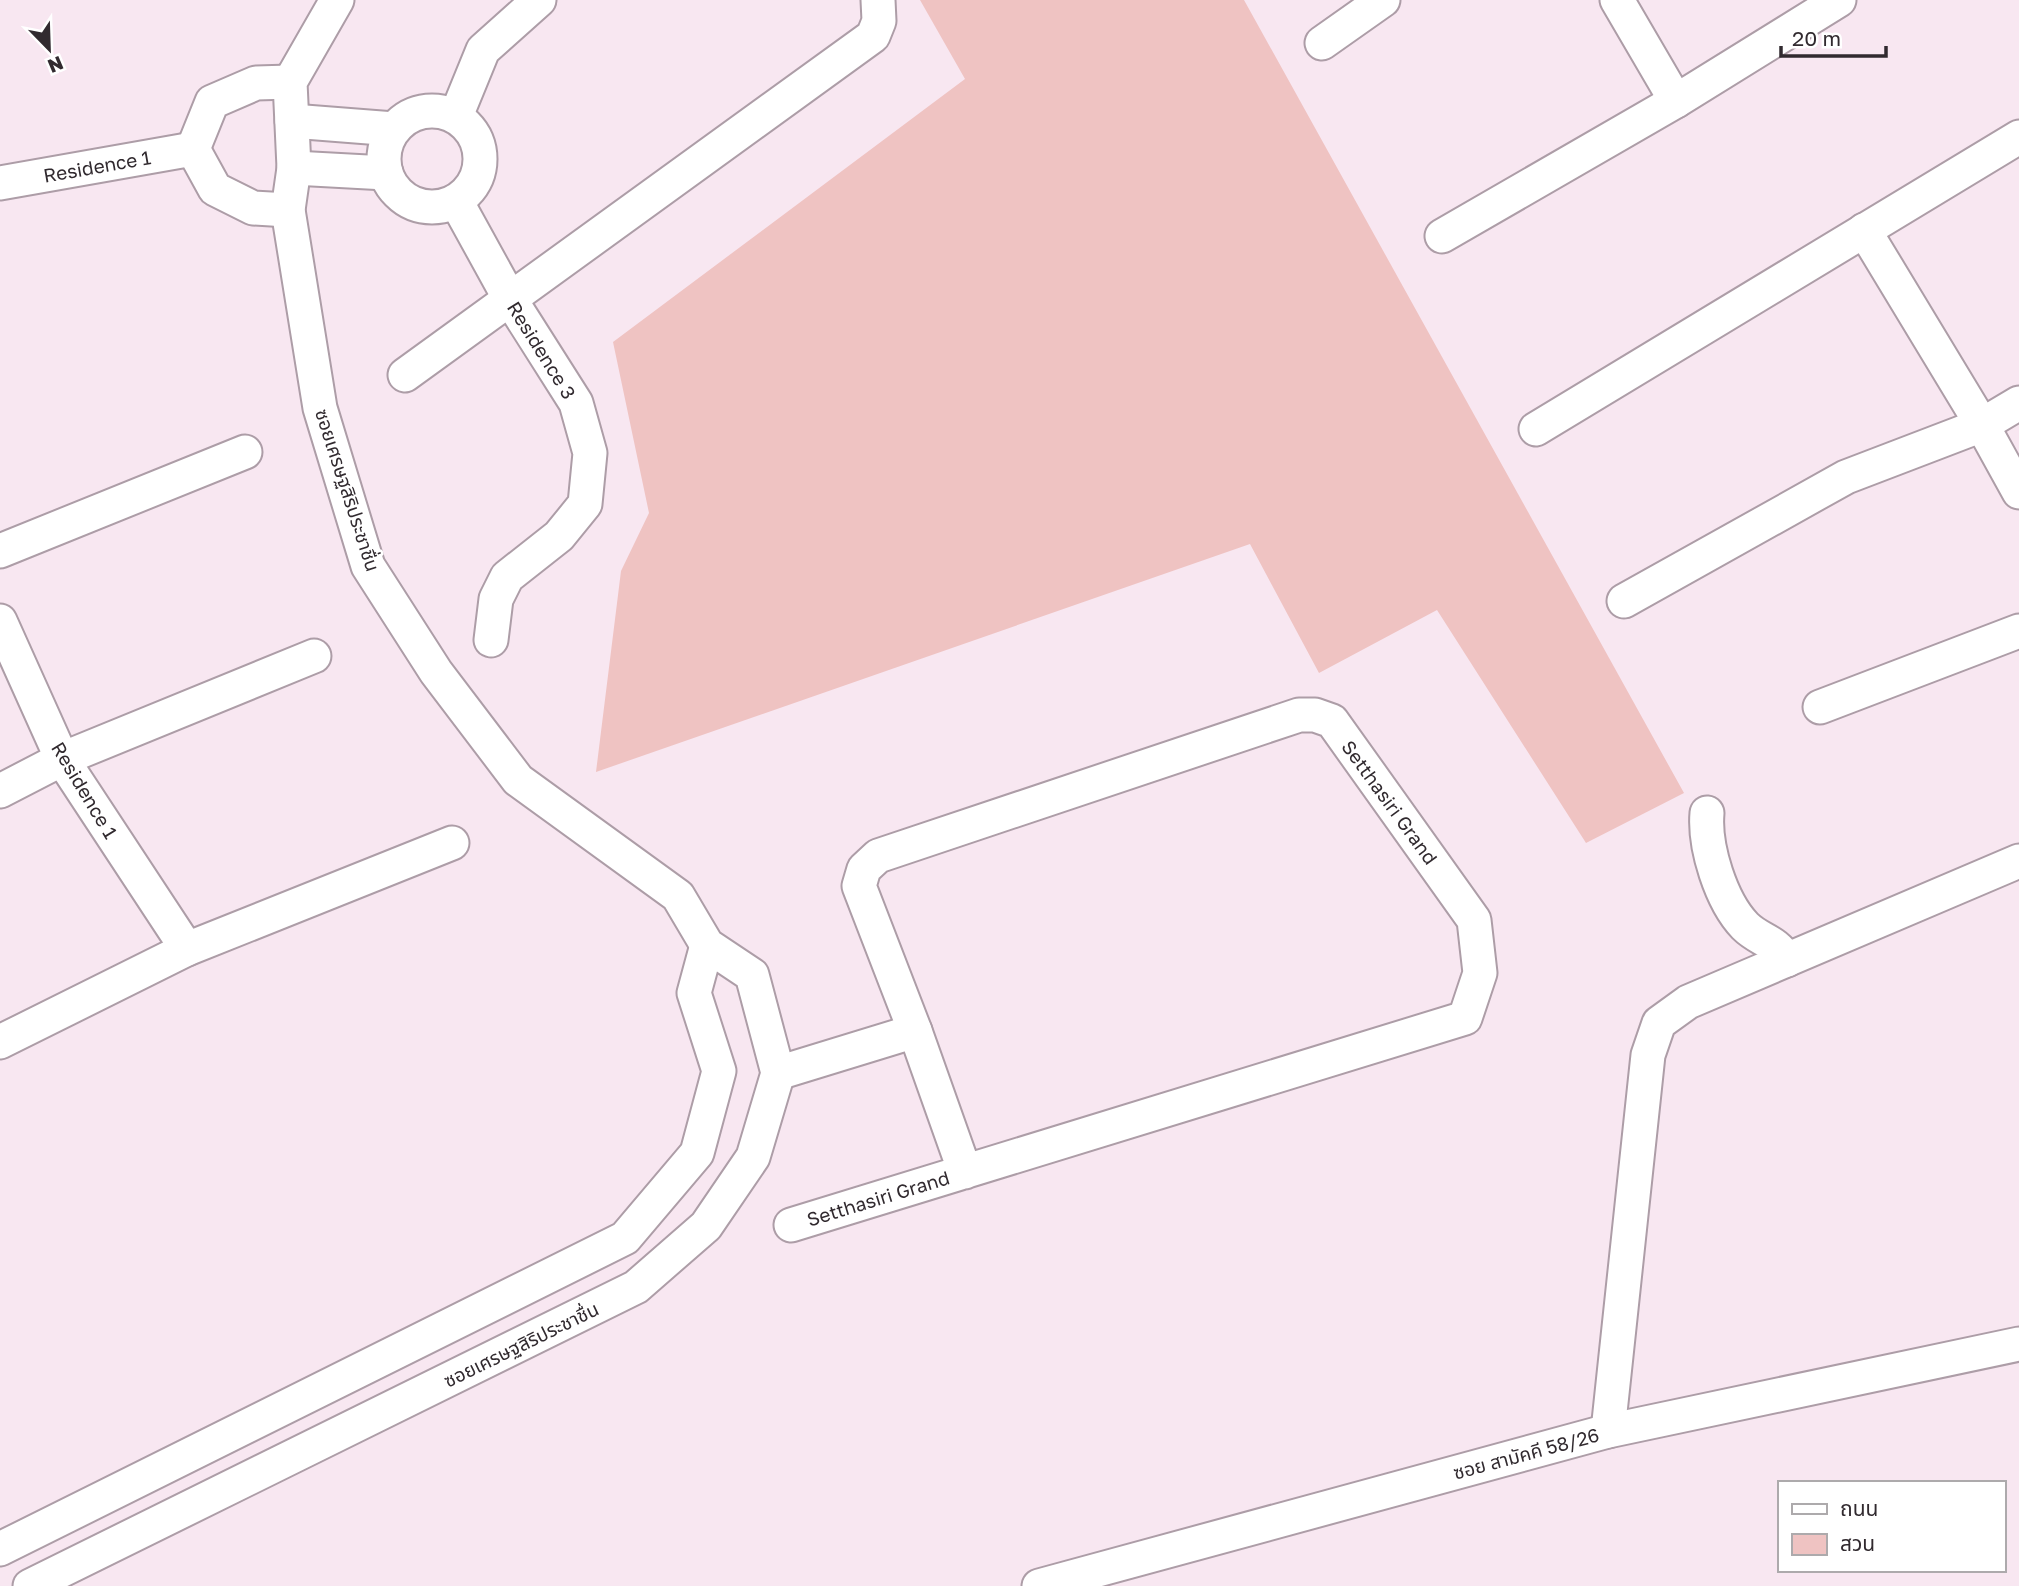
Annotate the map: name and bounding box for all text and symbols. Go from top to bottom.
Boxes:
north arrow [14,14,84,84]
scale bar [1781,14,1886,58]
text: 20 m [1792,25,1841,51]
text: N [45,52,67,79]
street label: Residence 1 [42,145,152,187]
street label: Residence 3 [503,297,581,403]
street label: ซอยเศรษฐสิริประชาชื่น [311,406,386,574]
street label: Setthasiri Grand [1337,735,1443,869]
street label: Residence 1 [47,738,123,842]
street label: Setthasiri Grand [804,1165,952,1231]
street label: ซอยเศรษฐสิริประชาชื่น [439,1296,602,1391]
street label: ซอย สามัคคี 58/26 [1451,1422,1601,1484]
legend [1778,1481,2005,1572]
text: ถนน [1840,1495,1878,1521]
text: สวน [1840,1530,1875,1556]

